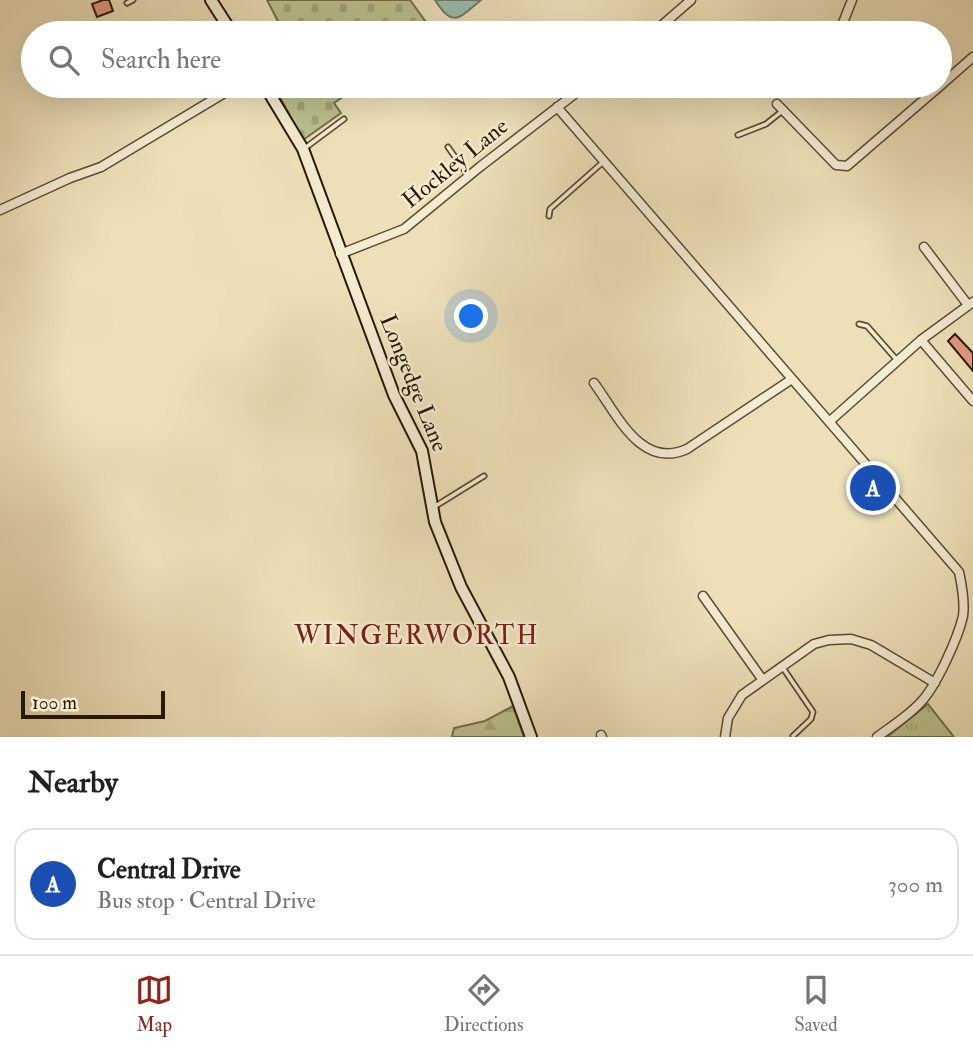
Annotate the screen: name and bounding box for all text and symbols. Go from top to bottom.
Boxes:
search box [21,21,952,98]
icon: search [45,41,83,79]
text: Search here [101,44,221,76]
street label: Hockley Lane [396,111,514,215]
your location [454,299,488,333]
street label: Longedge Lane [373,310,455,456]
pin: A [850,462,896,514]
district label: WINGERWORTH [293,620,540,652]
scale bar [21,688,164,720]
text: 100 m [32,691,77,715]
text: Nearby [28,764,118,801]
text: Central Drive [97,854,241,886]
text: A [46,870,60,899]
text: 300 m [888,870,943,899]
text: Bus stop · Central Drive [97,886,316,915]
tab: Map [135,971,173,1037]
tab: Directions [444,971,524,1037]
tab: Saved [794,971,838,1037]

